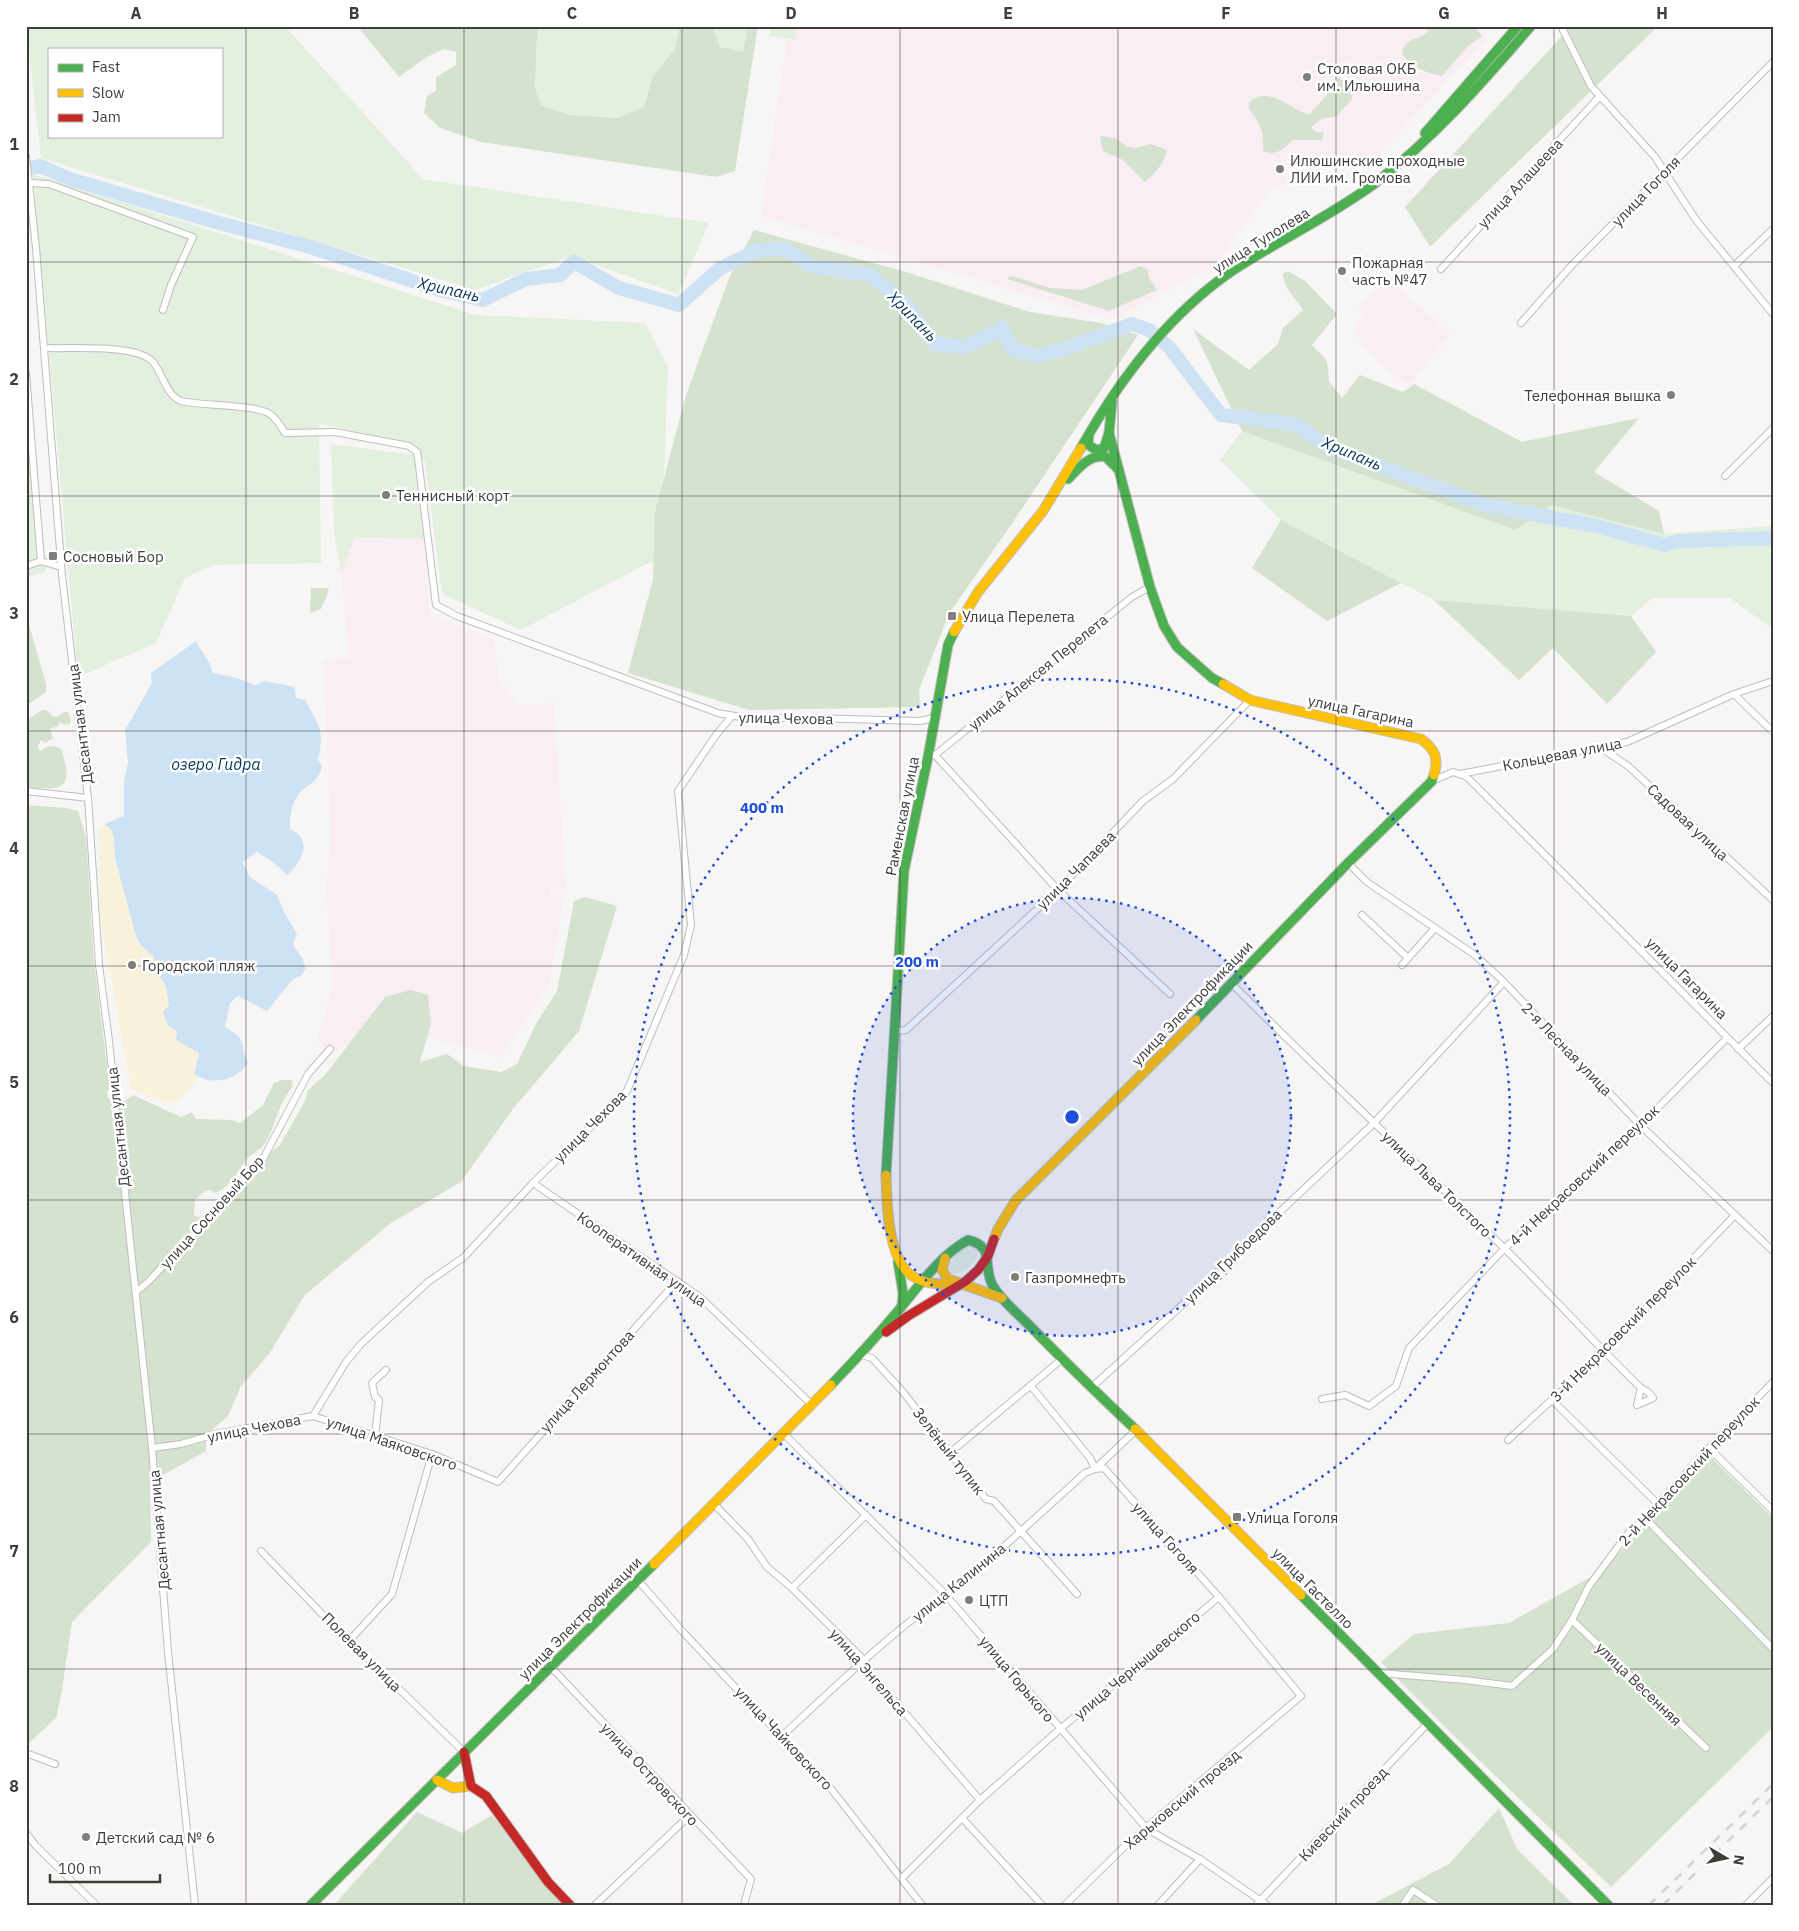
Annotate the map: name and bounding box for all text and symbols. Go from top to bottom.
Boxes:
text: A [131,3,142,23]
text: B [349,3,360,23]
text: C [567,3,577,23]
text: D [785,3,797,23]
text: E [1003,3,1013,23]
text: F [1221,3,1231,23]
text: G [1438,3,1450,23]
text: H [1656,3,1668,23]
legend [48,48,222,138]
text: Fast [92,57,120,76]
place label: Столовая ОКБ им. Ильюшина [1317,59,1420,95]
marker: Столовая ОКБ им. Ильюшина [1301,71,1313,83]
text: Slow [92,83,125,102]
text: Jam [92,107,121,126]
text: 1 [9,134,19,154]
street label: улица Алашеева [1473,134,1567,232]
place label: Илюшинские проходные ЛИИ им. Громова [1290,151,1465,187]
street label: улица Гоголя [1608,152,1684,230]
marker: Илюшинские проходные ЛИИ им. Громова [1274,163,1286,175]
street label: улица Туполева [1209,203,1313,277]
place label: Пожарная часть №47 [1352,253,1428,289]
marker: Пожарная часть №47 [1336,265,1348,277]
water label: Хрипань [415,272,482,306]
water label: Хрипань [883,286,942,346]
text: 2 [9,369,19,389]
place label: Телефонная вышка [1524,386,1661,405]
marker: Телефонная вышка [1665,389,1677,401]
water label: Хрипань [1318,431,1385,475]
place label: Теннисный корт [396,486,510,505]
marker: Теннисный корт [380,489,392,501]
place label: Сосновый Бор [63,547,164,566]
marker: Сосновый Бор [47,550,59,562]
text: 3 [9,603,19,623]
place label: Улица Перелета [962,607,1075,626]
marker: Улица Перелета [946,610,958,622]
street label: улица Алексея Перелета [964,610,1112,734]
street label: Десантная улица [63,663,97,785]
street label: улица Гагарина [1306,690,1416,732]
street label: улица Чехова [738,708,834,728]
street label: Кольцевая улица [1501,733,1623,775]
water label: озеро Гидра [171,754,261,774]
street label: Раменская улица [881,755,923,877]
street label: Садовая улица [1643,779,1733,865]
text: 400 m [740,798,784,817]
street label: улица Чапаева [1033,827,1119,913]
text: 4 [9,838,19,858]
street label: улица Гагарина [1642,933,1732,1023]
street label: улица Электрофикации [1127,937,1257,1069]
text: 200 m [895,952,939,971]
place label: Городской пляж [142,956,255,975]
marker: Городской пляж [126,959,138,971]
street label: 2-я Лесная улица [1518,998,1616,1100]
street label: Десантная улица [102,1066,134,1188]
text: 5 [9,1072,19,1092]
street label: улица Чехова [550,1086,630,1166]
street label: 4-й Некрасовский переулок [1505,1100,1663,1250]
centre of rings [1063,1108,1081,1126]
street label: улица Льва Толстого [1378,1127,1496,1241]
street label: улица Сосновый Бор [156,1151,268,1273]
street label: улица Грибоедова [1180,1205,1286,1307]
street label: Кооперативная улица [574,1207,710,1311]
street label: 3-й Некрасовский переулок [1546,1252,1700,1406]
place label: Газпромнефть [1025,1268,1126,1287]
marker: Газпромнефть [1009,1271,1021,1283]
text: 6 [9,1307,19,1327]
street label: улица Лермонтова [536,1326,638,1436]
street label: 2-й Некрасовский переулок [1614,1392,1764,1550]
street label: Зелёный тупик [909,1403,989,1499]
street label: улица Чехова [206,1410,302,1446]
street label: улица Маяковского [324,1412,460,1474]
street label: Десантная улица [144,1469,174,1591]
street label: улица Гоголя [1129,1498,1203,1578]
place label: Улица Гоголя [1247,1508,1338,1527]
marker: Улица Гоголя [1231,1511,1243,1523]
street label: улица Калинина [908,1538,1010,1626]
text: 7 [9,1541,19,1561]
street label: улица Гастелло [1268,1543,1358,1633]
street label: улица Электрофикации [514,1552,646,1684]
place label: ЦТП [979,1591,1008,1610]
marker: ЦТП [963,1594,975,1606]
street label: улица Чернышевского [1070,1607,1204,1723]
street label: Полевая улица [318,1608,406,1696]
street label: улица Энгельса [826,1624,912,1720]
street label: улица Горького [975,1632,1059,1726]
street label: улица Весенняя [1592,1638,1686,1730]
street label: улица Чайковского [731,1682,837,1794]
street label: улица Островского [597,1718,703,1830]
street label: Харьковский проезд [1120,1745,1244,1853]
street label: Киевский проезд [1294,1763,1392,1865]
text: 8 [9,1776,19,1796]
place label: Детский сад № 6 [96,1828,215,1847]
marker: Детский сад № 6 [80,1831,92,1843]
north arrow [1702,1834,1752,1884]
scale bar [50,1851,160,1883]
text: N [1729,1854,1749,1866]
text: 100 m [58,1859,102,1878]

